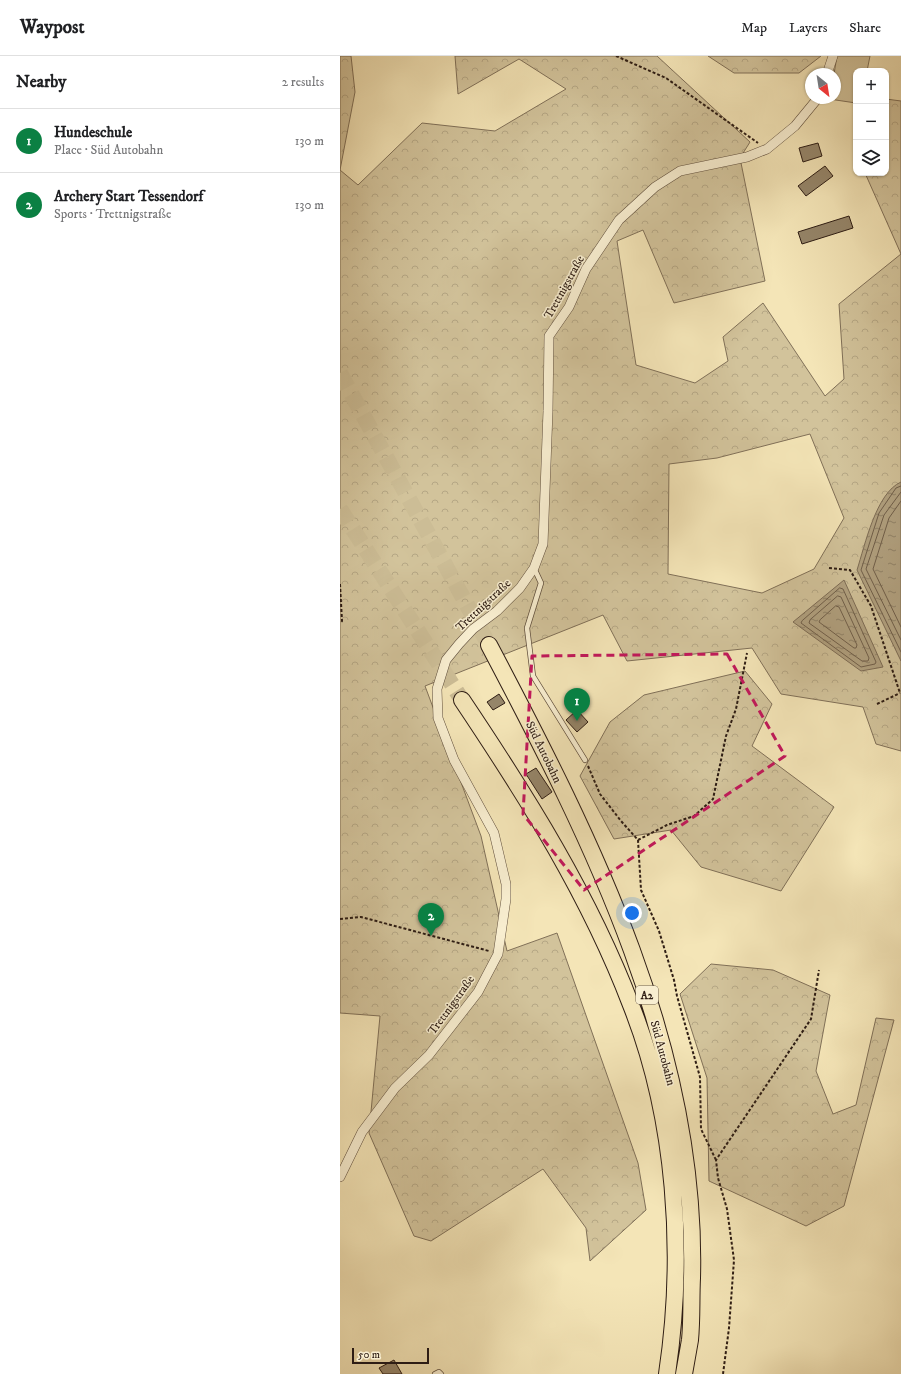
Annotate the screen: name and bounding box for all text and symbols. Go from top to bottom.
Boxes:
text: Waypost [20,16,84,39]
text: Map [741,19,767,37]
text: Layers [789,19,827,37]
text: Share [849,19,881,37]
north arrow [805,68,841,104]
map controls [853,68,889,176]
button: + [853,68,889,104]
text: Nearby [16,71,66,93]
text: 2 results [282,74,324,90]
button: − [853,104,889,140]
text: Hundeschule [54,123,132,142]
text: 1 [27,133,31,149]
text: 130 m [295,133,324,149]
button: layers [853,140,889,176]
text: Place · Süd Autobahn [54,142,163,158]
text: Archery Start Tessendorf [54,187,203,206]
text: 2 [26,197,32,213]
text: 130 m [295,197,324,213]
text: Sports · Trettnigstraße [54,206,171,222]
street label: Trettnigstraße [541,253,588,321]
street label: Trettnigstraße [453,576,514,635]
pin: 1 [564,688,590,721]
street label: Süd Autobahn [522,719,565,786]
pin: 2 [418,903,444,936]
your location [622,903,642,923]
street label: Trettnigstraße [425,973,478,1038]
road number: A2 [636,986,658,1004]
street label: Süd Autobahn [647,1019,679,1088]
scale bar [352,1346,429,1365]
text: 50 m [358,1348,380,1362]

